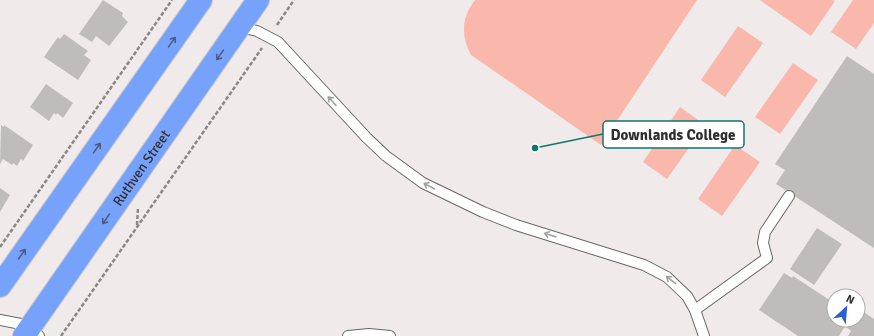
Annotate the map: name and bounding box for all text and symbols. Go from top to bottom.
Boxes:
one-way arrow [168,36,176,47]
one-way arrow [216,49,224,60]
one-way arrow [327,96,337,106]
callout: Downlands College [603,121,744,148]
street label: Ruthven Street [109,126,173,209]
text: Downlands College [611,126,735,144]
one-way arrow [93,143,101,154]
one-way arrow [423,182,435,190]
one-way arrow [102,213,110,224]
one-way arrow [543,231,556,238]
one-way arrow [18,249,26,260]
one-way arrow [665,275,676,284]
north arrow [826,288,866,328]
text: N [844,292,856,307]

